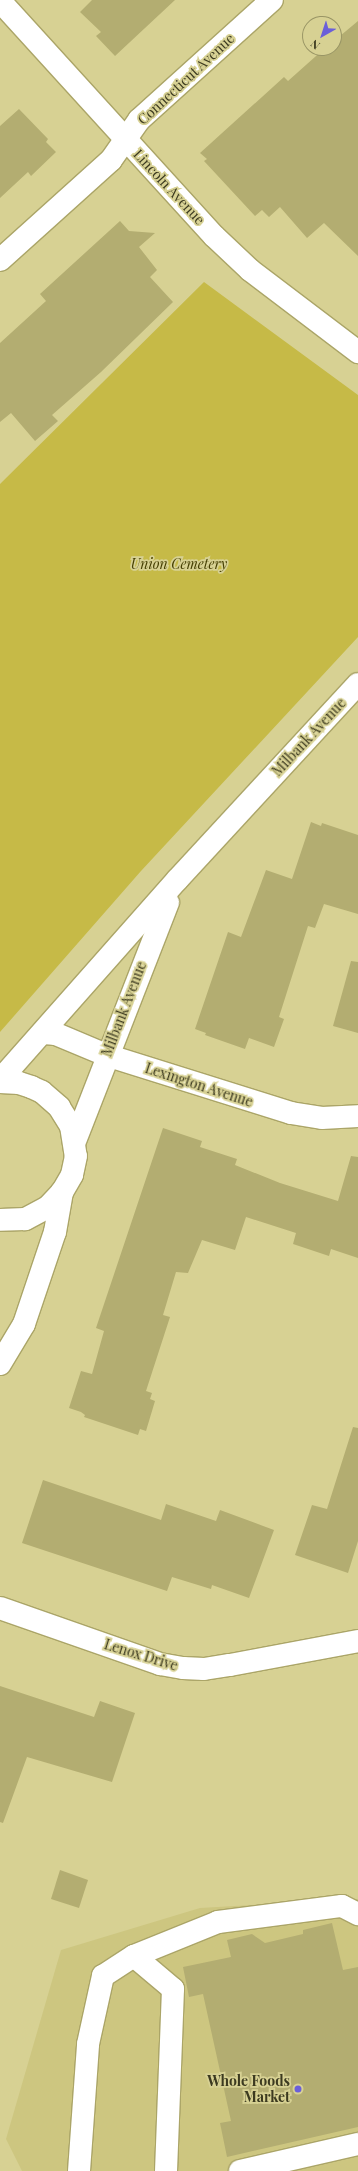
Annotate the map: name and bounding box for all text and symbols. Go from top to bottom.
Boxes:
north arrow [302,16,342,56]
street label: Connecticut Avenue [134,30,238,128]
text: N [307,37,323,53]
street label: Lincoln Avenue [130,146,208,228]
park label: Union Cemetery [131,556,227,572]
street label: Milbank Avenue [268,694,350,780]
street label: Milbank Avenue [98,959,150,1059]
street label: Lexington Avenue [143,1060,255,1110]
street label: Lenox Drive [102,1636,180,1674]
place label: Whole Foods Market [207,2073,290,2106]
marker: Whole Foods Market [293,2084,303,2094]

